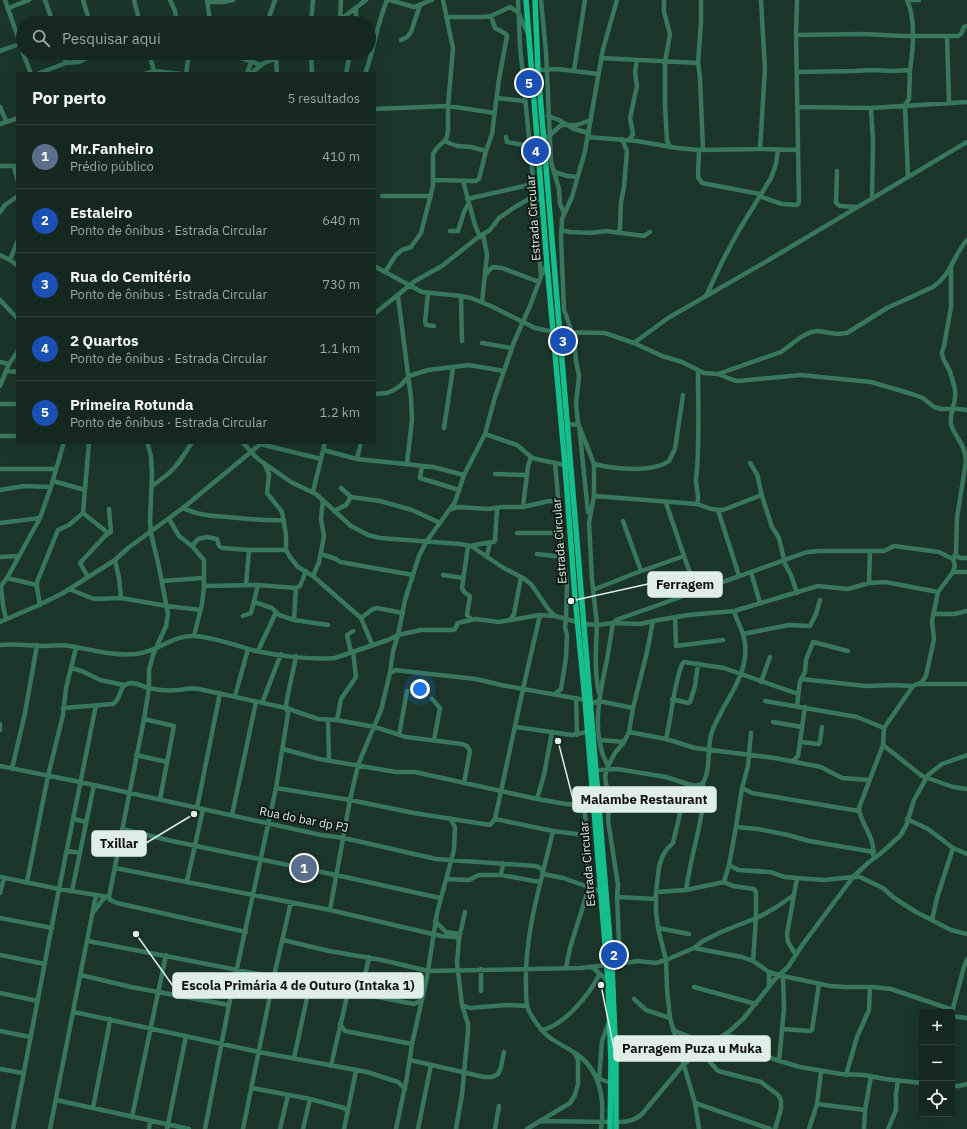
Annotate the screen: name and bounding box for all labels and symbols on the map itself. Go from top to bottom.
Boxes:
pin: 5 [516,68,542,98]
pin: 4 [523,136,549,166]
street label: Estrada Circular [522,174,543,261]
pin: 3 [550,326,576,356]
street label: Estrada Circular [548,497,569,584]
callout: Ferragem [648,572,722,597]
text: Ferragem [656,576,714,593]
your location [410,679,430,699]
callout: Malambe Restaurant [573,787,716,812]
text: Malambe Restaurant [581,791,707,808]
street label: Rua do bar dp PJ [258,803,350,835]
street label: Estrada Circular [576,820,598,907]
callout: Txillar [92,831,146,856]
text: Txillar [100,835,138,852]
pin: 1 [291,853,317,883]
pin: 2 [601,940,627,970]
callout: Escola Primária 4 de Outuro (Intaka 1) [173,973,423,998]
text: Escola Primária 4 de Outuro (Intaka 1) [181,977,415,994]
callout: Parragem Puza u Muka [614,1036,770,1061]
text: Parragem Puza u Muka [622,1040,762,1057]

